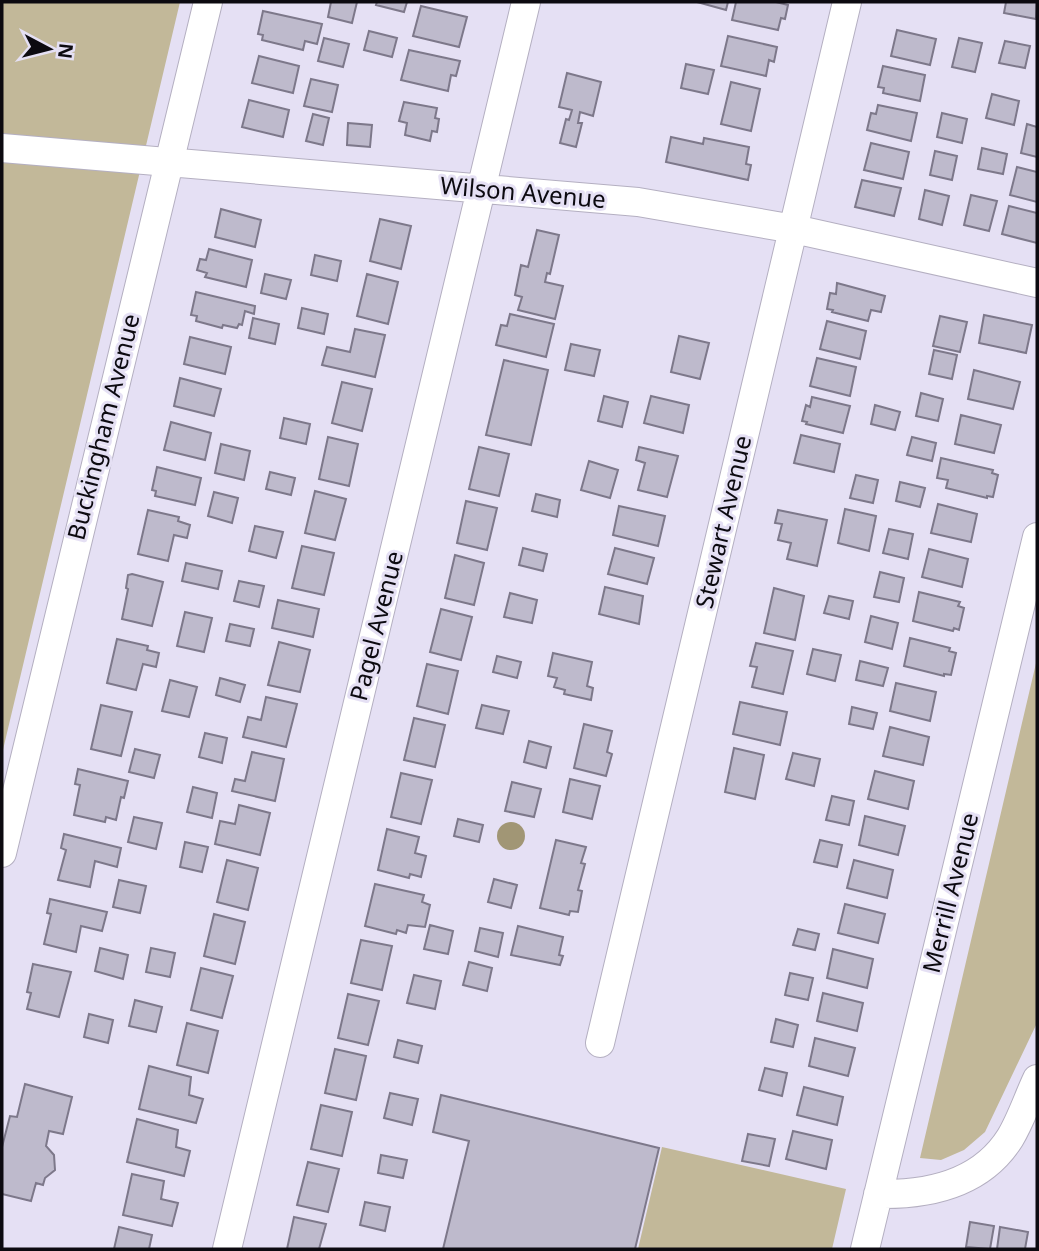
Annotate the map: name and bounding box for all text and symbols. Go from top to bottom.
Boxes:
north arrow [14,14,84,84]
text: N [52,42,80,60]
street label: Wilson Avenue [439,168,607,215]
street label: Buckingham Avenue [58,310,147,543]
street label: Stewart Avenue [687,432,758,611]
street label: Pagel Avenue [341,547,410,704]
street label: Merrill Avenue [914,809,985,976]

